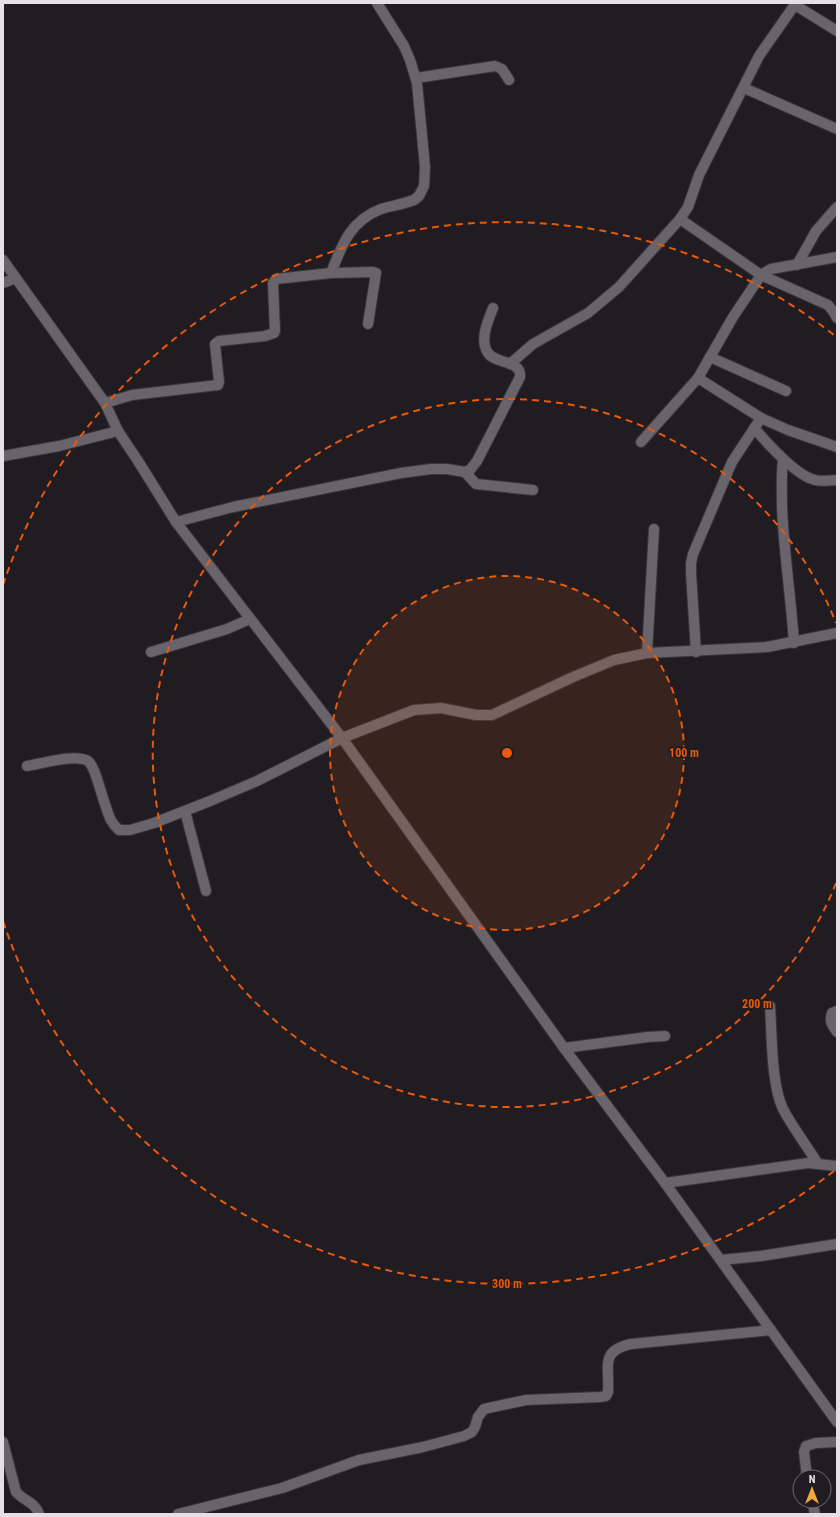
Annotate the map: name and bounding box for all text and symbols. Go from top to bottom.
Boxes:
centre of rings [500,746,514,760]
text: 100 m [669,746,699,760]
text: 200 m [742,997,772,1011]
text: 300 m [492,1277,522,1291]
north arrow [792,1469,832,1509]
text: N [809,1473,816,1486]

